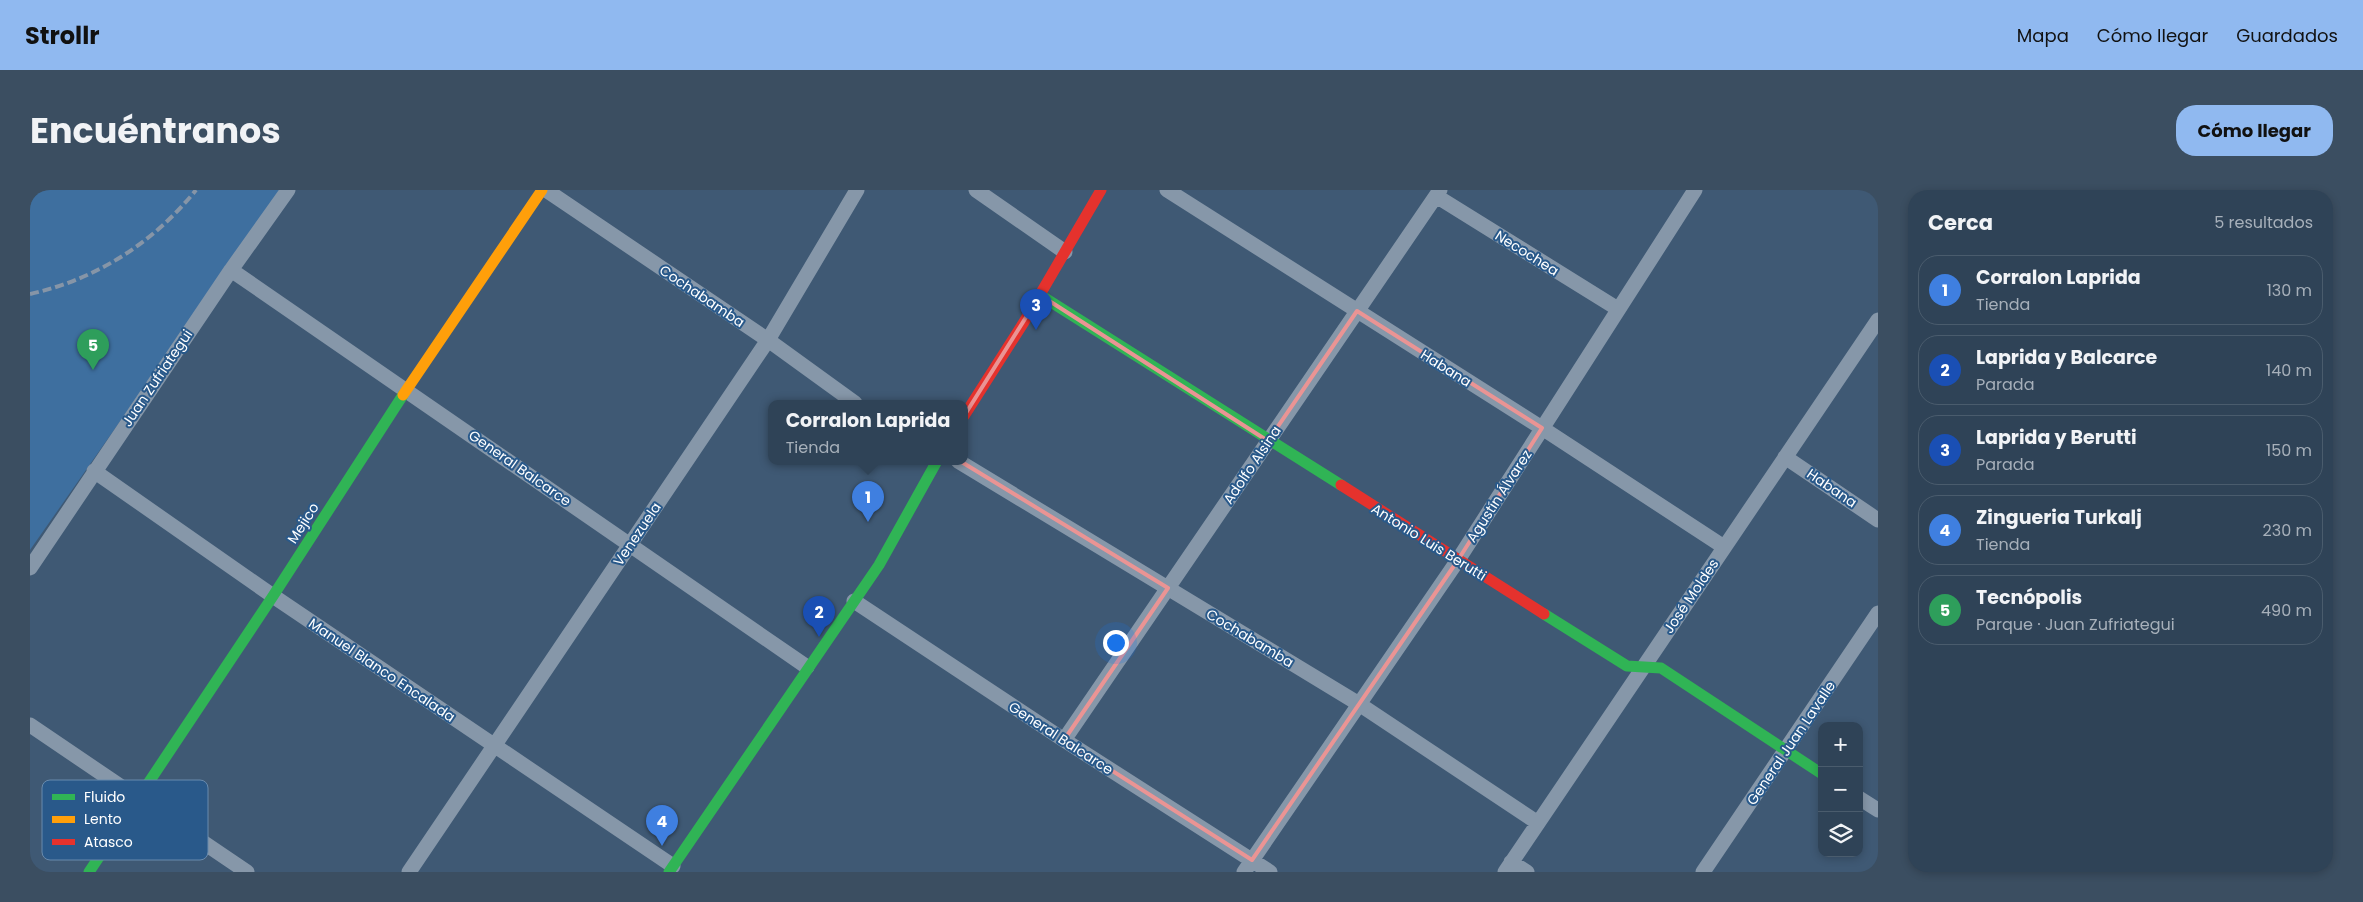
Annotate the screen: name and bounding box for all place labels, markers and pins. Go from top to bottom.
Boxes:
pin: 3 [1020,289,1052,330]
pin: 5 [77,329,109,370]
pin: 1 [852,481,884,522]
pin: 2 [803,596,835,637]
pin: 4 [646,805,678,846]

